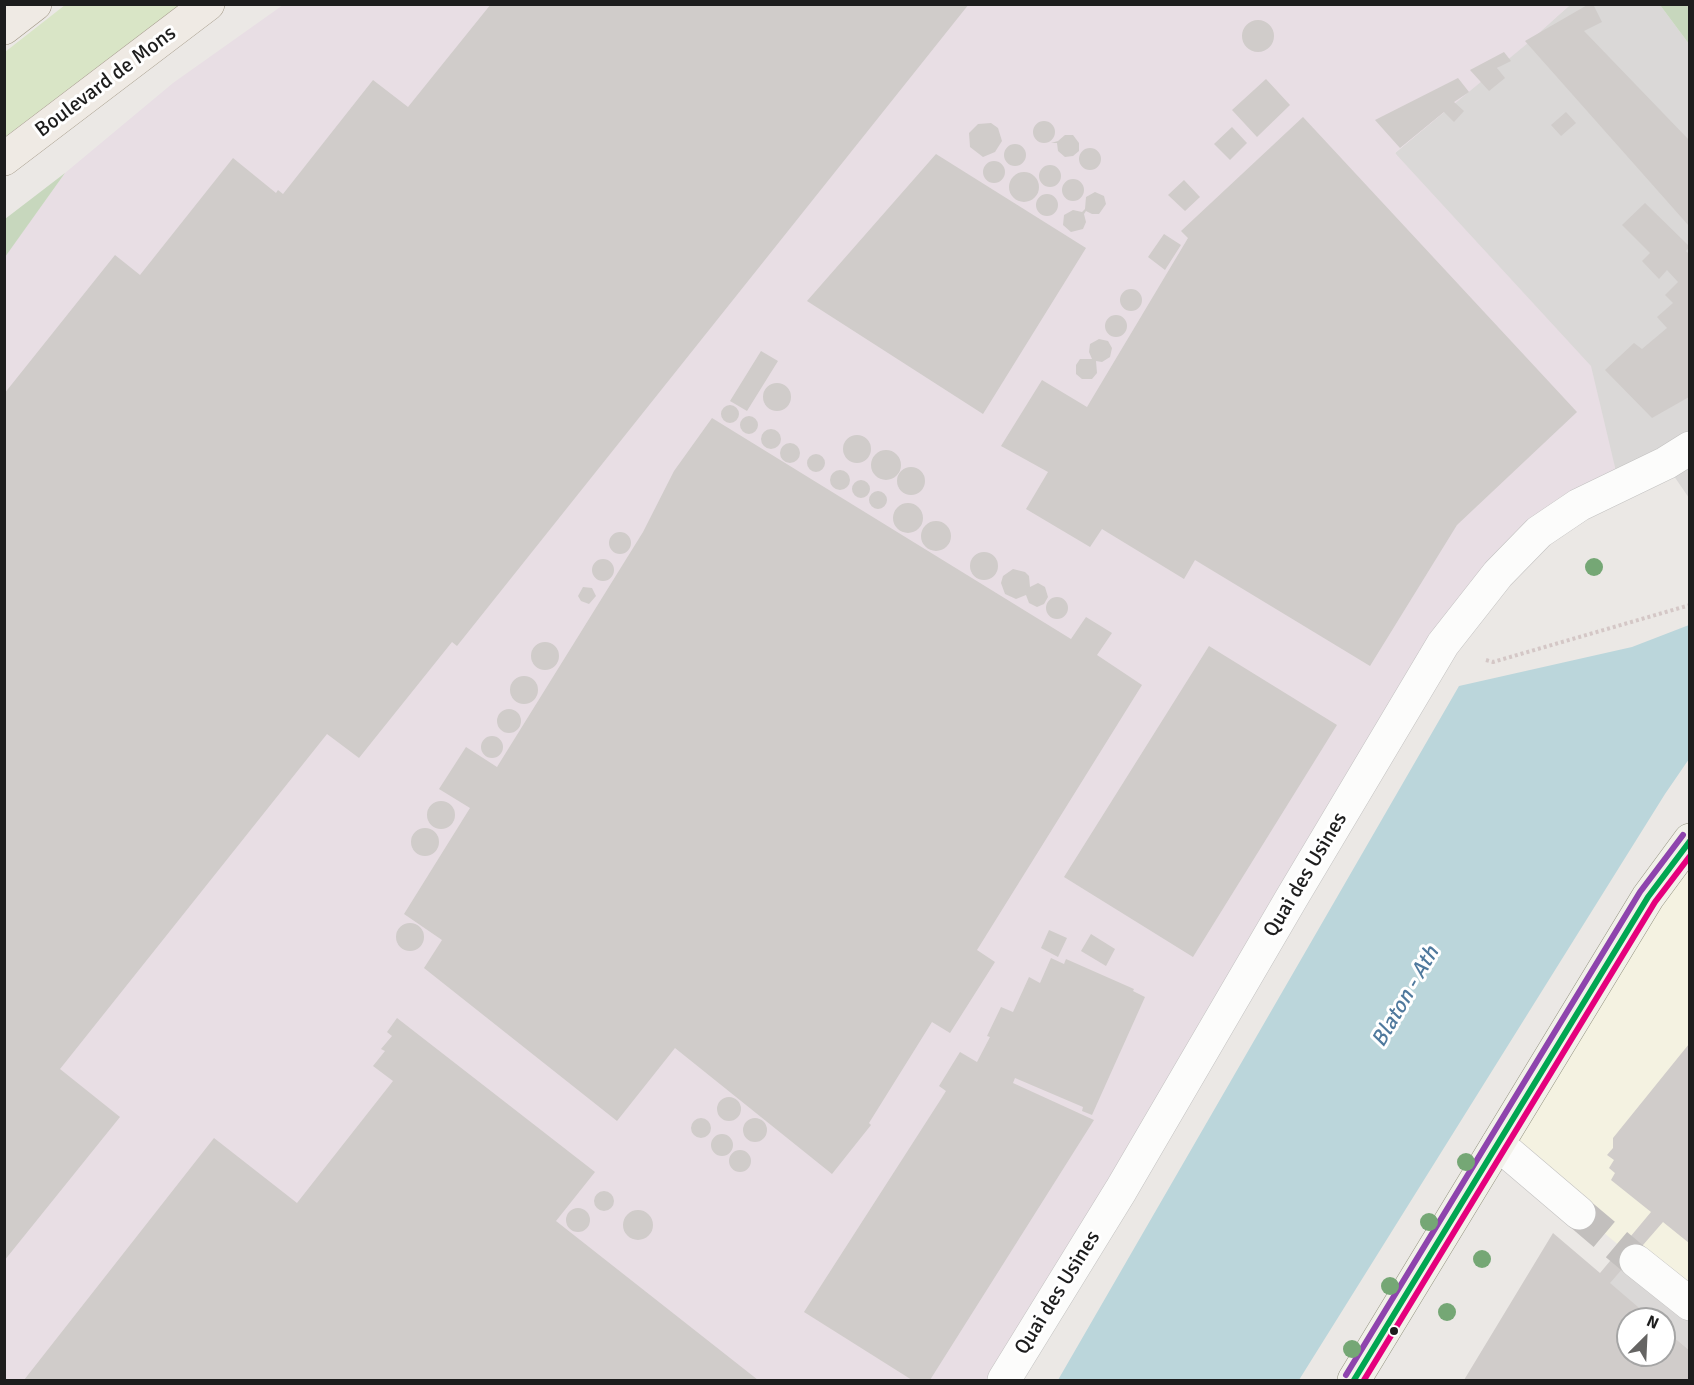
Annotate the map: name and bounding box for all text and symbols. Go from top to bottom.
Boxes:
street label: Boulevard de Mons [31,21,181,143]
street label: Quai des Usines [1259,808,1353,942]
water label: Blaton - Ath [1367,942,1445,1052]
street label: Quai des Usines [1010,1226,1106,1360]
north arrow [1616,1307,1676,1367]
text: N [1643,1311,1662,1334]
unlabelled marker [1388,1325,1400,1337]

